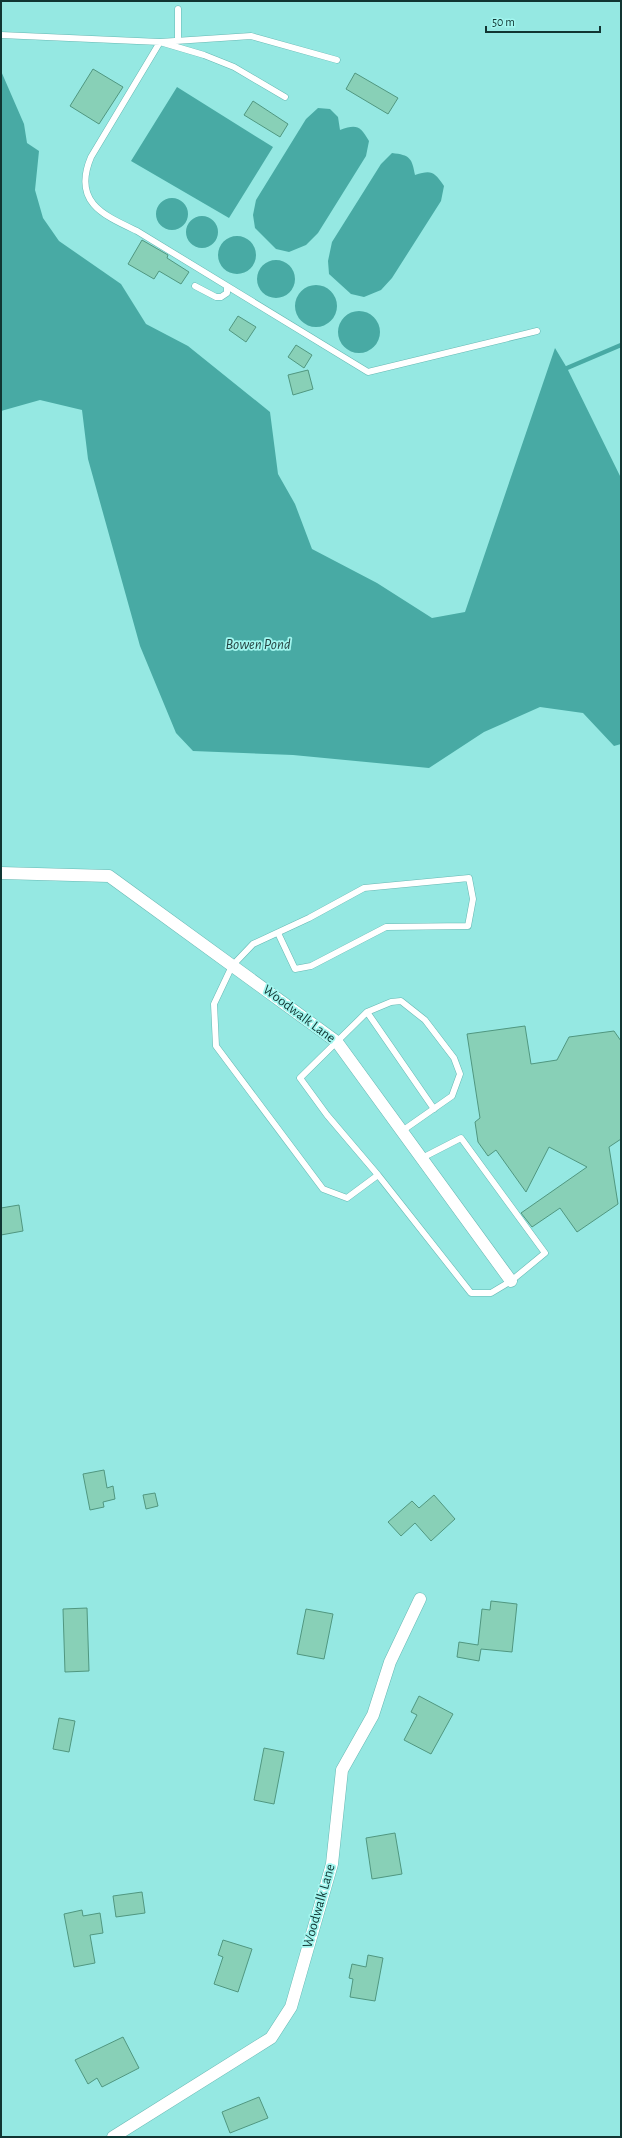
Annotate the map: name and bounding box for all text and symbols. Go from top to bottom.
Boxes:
scale bar [486,8,600,34]
text: 50 m [492,16,515,28]
water label: Bowen Pond [225,637,291,652]
street label: Woodwalk Lane [260,982,338,1046]
street label: Woodwalk Lane [300,1862,338,1950]

